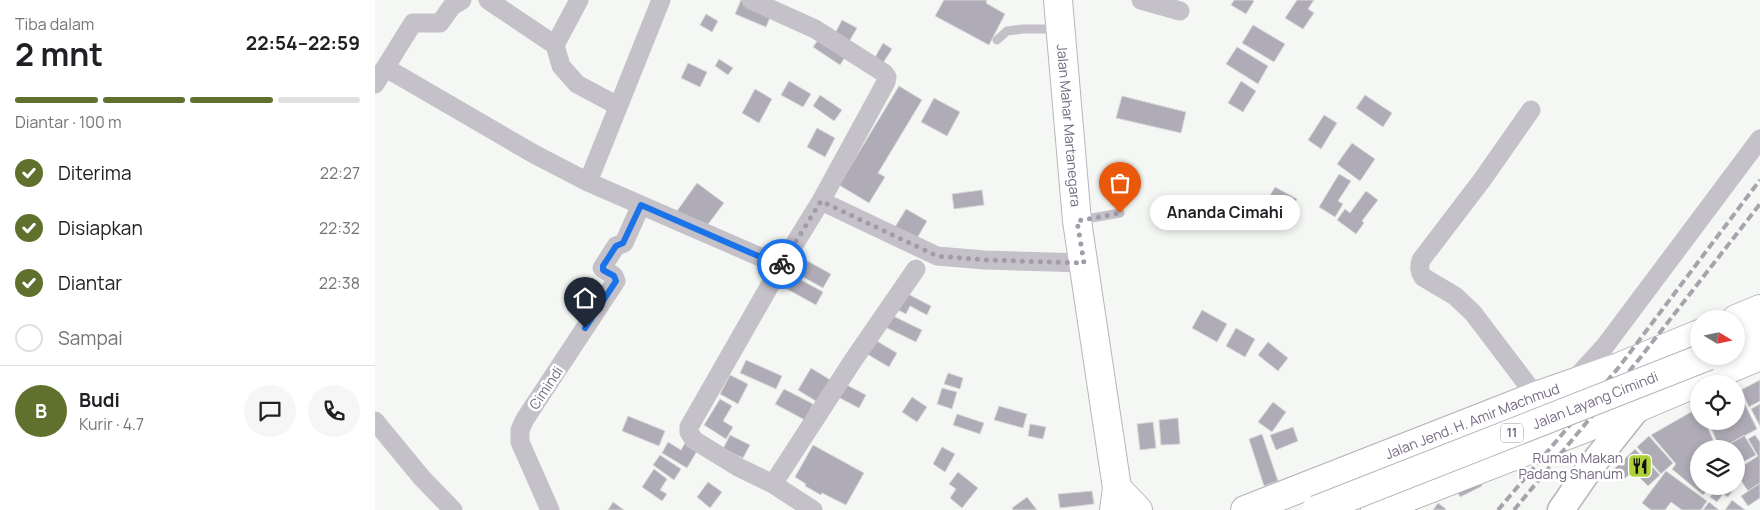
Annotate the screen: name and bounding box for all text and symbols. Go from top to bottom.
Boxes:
text: Tiba dalam [15,13,94,35]
text: 22:54–22:59 [246,30,360,56]
text: 2 mnt [15,32,103,76]
street label: Jalan Mahar Martanegara [1053,43,1086,208]
text: Diantar · 100 m [15,111,122,133]
icon: check [15,159,43,187]
text: Diterima [58,160,131,186]
text: 22:27 [320,162,360,184]
pin [1099,162,1141,213]
icon: bag [1106,169,1134,197]
callout: Ananda Cimahi [1150,196,1300,230]
text: Ananda Cimahi [1167,201,1283,223]
icon: check [15,214,43,242]
text: Disiapkan [58,215,143,241]
text: 22:32 [319,217,360,239]
courier [757,239,807,289]
icon: bike [768,250,796,278]
icon: check [15,269,43,297]
text: Diantar [58,270,122,296]
text: 22:38 [319,272,360,294]
pin [564,277,606,328]
icon: home [571,284,599,312]
north arrow [1690,310,1745,365]
map controls [1690,310,1745,495]
text: Sampai [58,325,123,351]
street label: Cimindi [524,362,567,413]
street label: Jalan Layang Cimindi [1529,367,1661,433]
button: locate [1690,375,1745,430]
street label: Jalan Jend. H. Amir Machmud [1382,378,1562,463]
button: chat [244,385,296,437]
button: phone [308,385,360,437]
text: Budi [79,387,120,413]
text: B [35,398,47,424]
text: Kurir · 4.7 [79,413,144,435]
road number: 11 [1501,423,1523,442]
button: layers [1690,440,1745,495]
place label: Rumah Makan Padang Shanum [1518,448,1623,483]
restaurant icon: Rumah Makan Padang Shanum [1627,453,1653,479]

